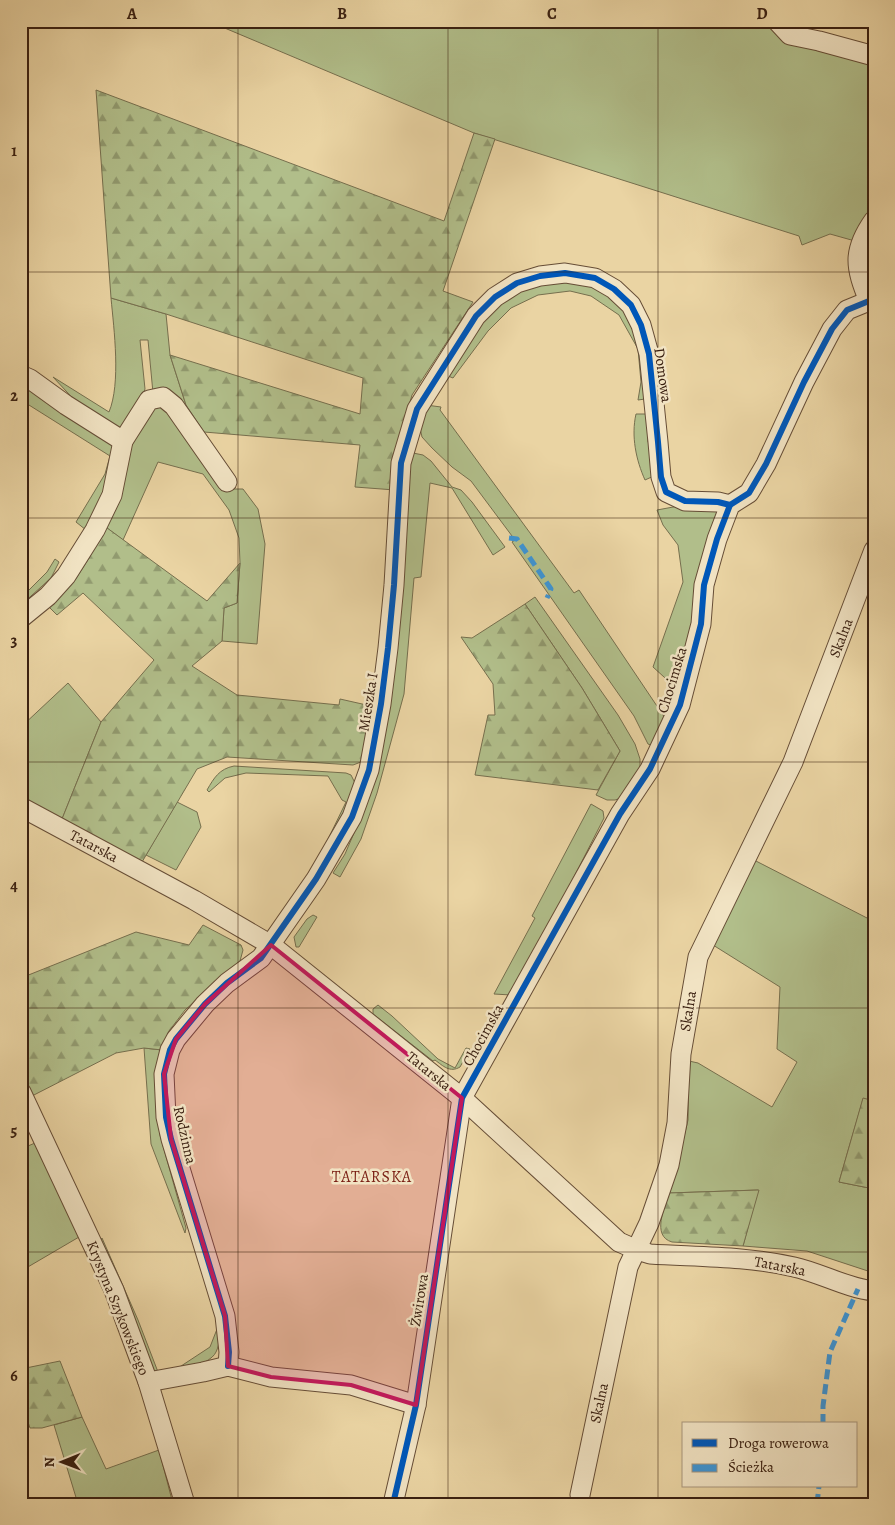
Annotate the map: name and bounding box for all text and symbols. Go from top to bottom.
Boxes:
text: A [126,3,138,25]
text: B [337,3,347,25]
text: C [547,3,557,25]
text: D [756,3,768,25]
text: 1 [11,140,17,162]
street label: Domowa [649,346,677,404]
text: 2 [10,385,18,407]
street label: Skalna [824,615,858,661]
text: 3 [11,630,18,652]
street label: Chocimska [652,645,692,715]
street label: Mieszka I [354,671,382,733]
street label: Tatarska [66,825,122,867]
text: 4 [10,875,18,897]
street label: Skalna [675,989,701,1033]
street label: Chocimska [458,1000,508,1070]
street label: Tatarska [402,1047,456,1095]
street label: Rodzinna [169,1104,201,1166]
text: 5 [11,1120,18,1142]
district label: TATARSKA [332,1166,412,1188]
street label: Krystyna Szykowskiego [82,1238,154,1378]
street label: Tatarska [752,1251,808,1281]
street label: Żwirowa [405,1272,433,1328]
text: 6 [10,1365,18,1387]
street label: Skalna [585,1381,613,1425]
legend [682,1422,858,1488]
text: Droga rowerowa [728,1433,829,1453]
north arrow [38,1438,88,1488]
text: N [40,1457,59,1467]
text: Ścieżka [728,1457,774,1477]

